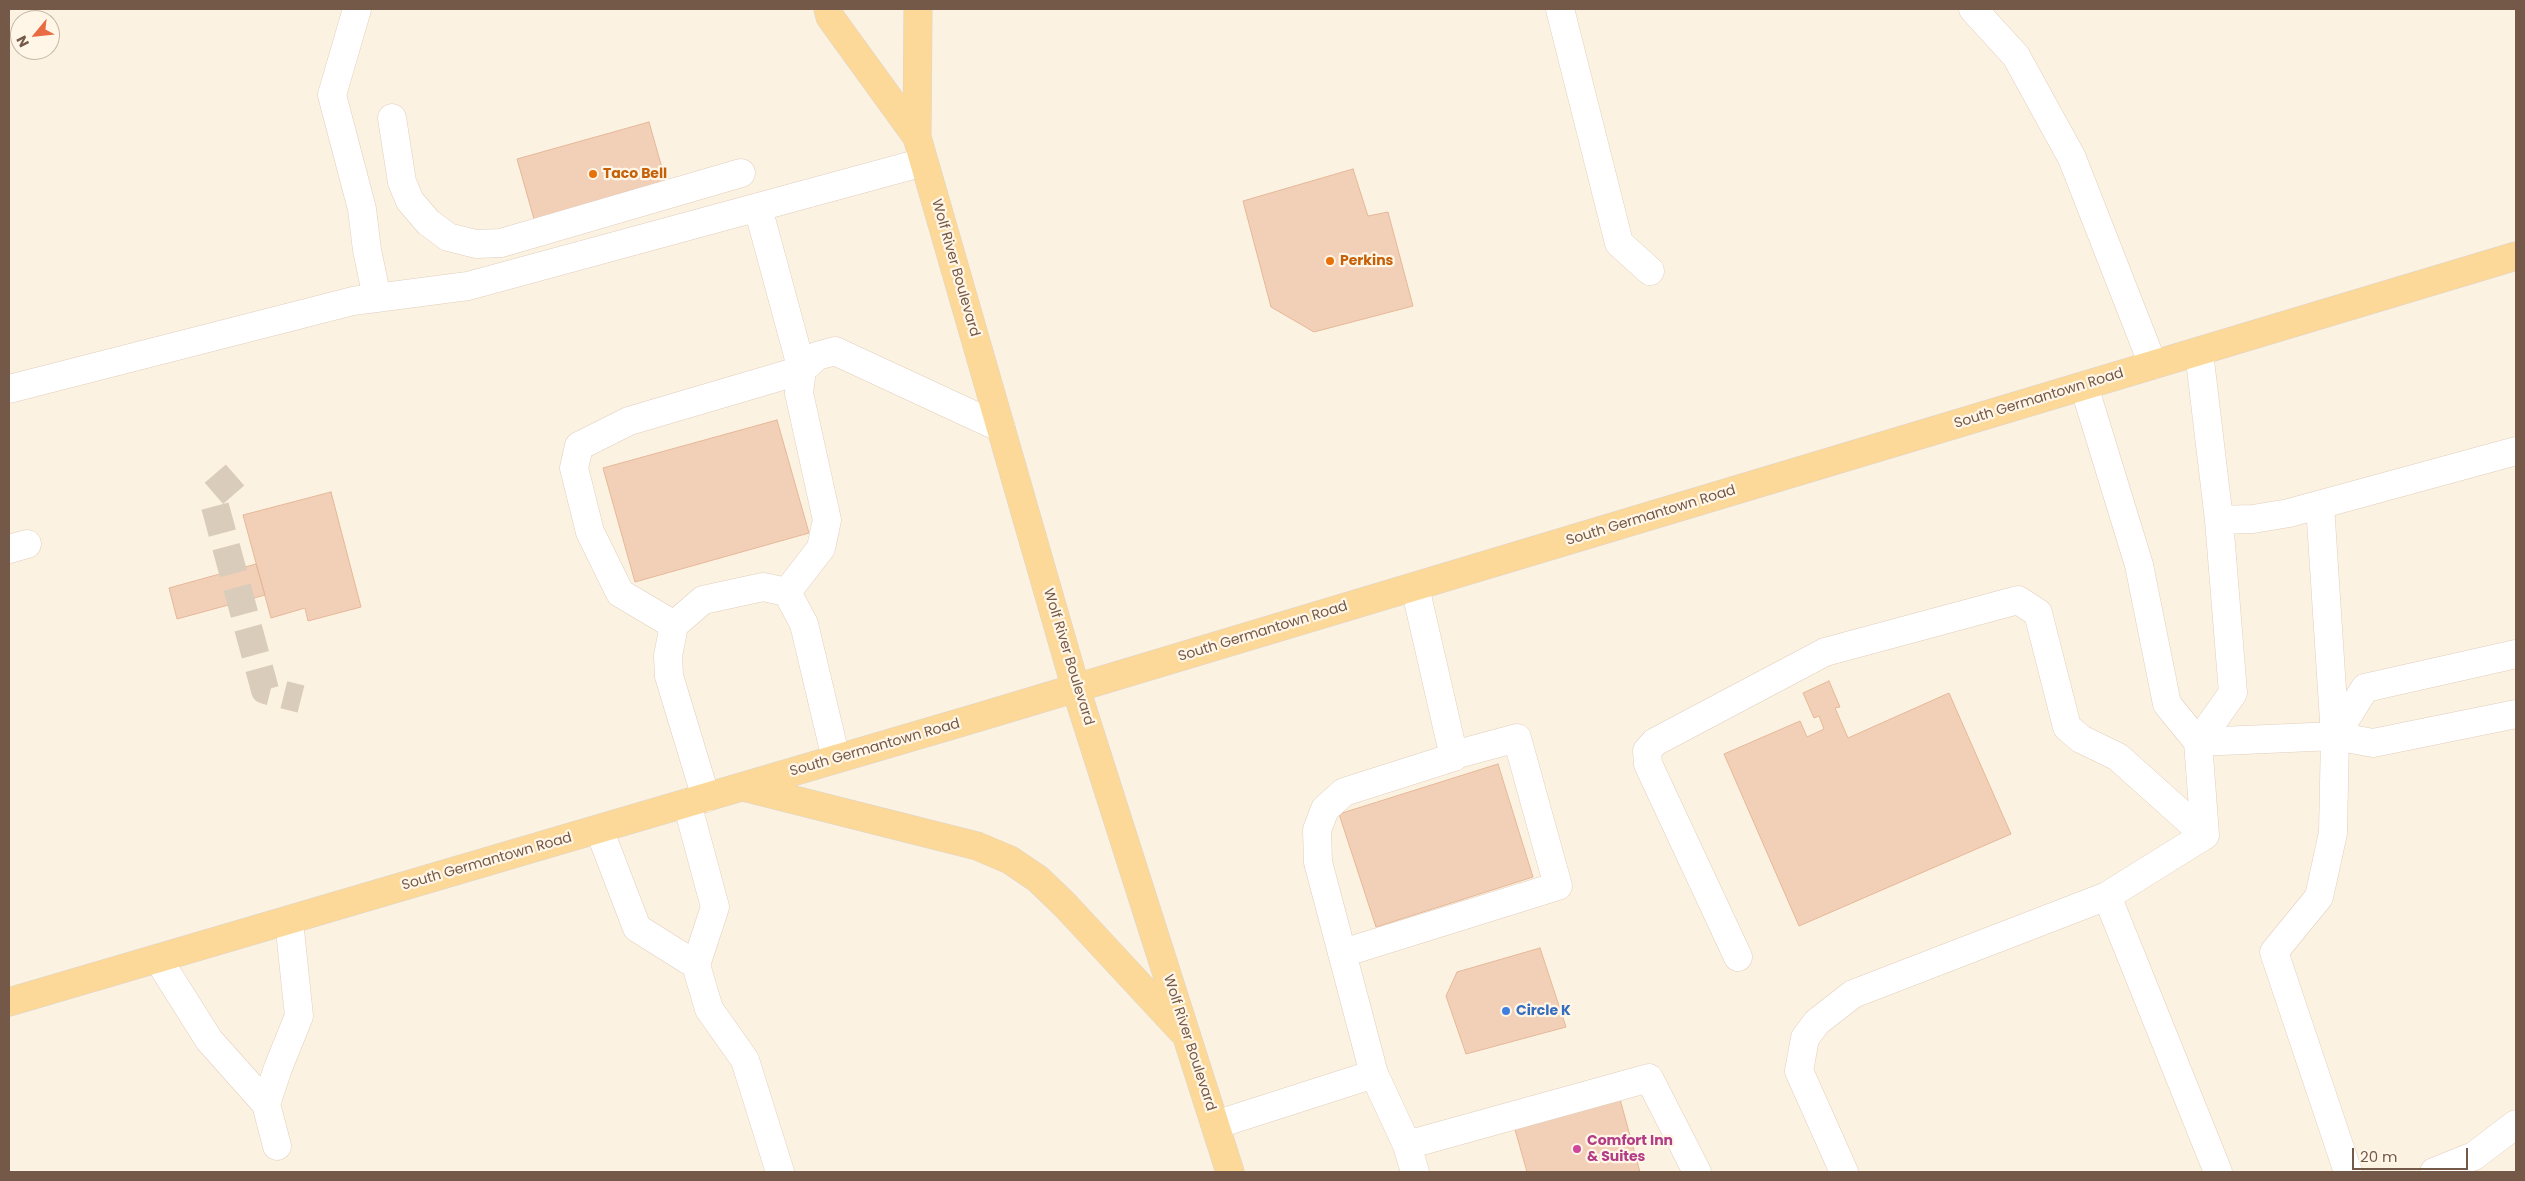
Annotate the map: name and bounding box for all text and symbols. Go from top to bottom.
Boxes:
north arrow [10,10,60,60]
text: N [11,32,34,51]
place label: Taco Bell [603,166,667,182]
marker: Taco Bell [587,168,599,180]
street label: Wolf River Boulevard [927,197,983,339]
place label: Perkins [1340,253,1393,269]
marker: Perkins [1324,255,1336,267]
street label: South Germantown Road [1952,365,2126,433]
street label: South Germantown Road [1564,482,1738,550]
street label: Wolf River Boulevard [1039,586,1097,728]
street label: South Germantown Road [1176,598,1350,666]
street label: South Germantown Road [788,716,962,780]
street label: South Germantown Road [400,830,574,894]
street label: Wolf River Boulevard [1159,973,1219,1113]
place label: Circle K [1516,1003,1571,1019]
marker: Circle K [1500,1005,1512,1017]
place label: Comfort Inn & Suites [1587,1133,1673,1166]
scale bar [2355,1138,2471,1170]
marker: Comfort Inn & Suites [1571,1143,1583,1155]
text: 20 m [2360,1146,2398,1167]

